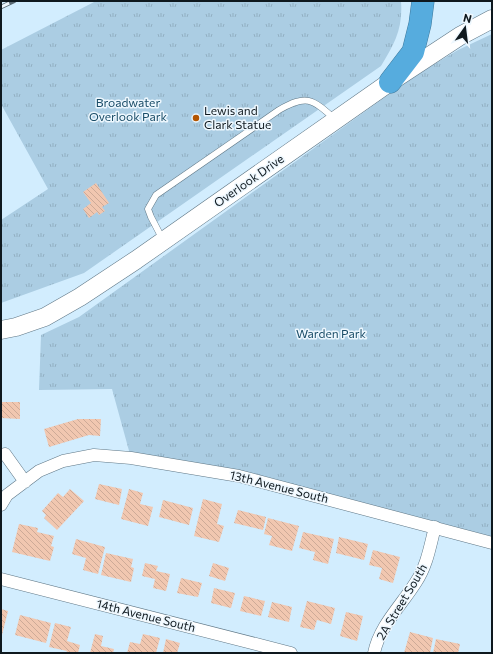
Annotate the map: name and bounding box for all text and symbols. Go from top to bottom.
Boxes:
north arrow [445,8,485,48]
text: N [462,11,473,25]
park label: Broadwater Overlook Park [89,95,168,123]
place label: Lewis and Clark Statue [204,103,271,131]
marker: Lewis and Clark Statue [191,113,201,123]
street label: Overlook Drive [211,151,286,209]
park label: Warden Park [296,326,366,340]
street label: 13th Avenue South [229,467,330,505]
street label: 2A Street South [373,561,429,642]
street label: 14th Avenue South [95,596,197,634]

